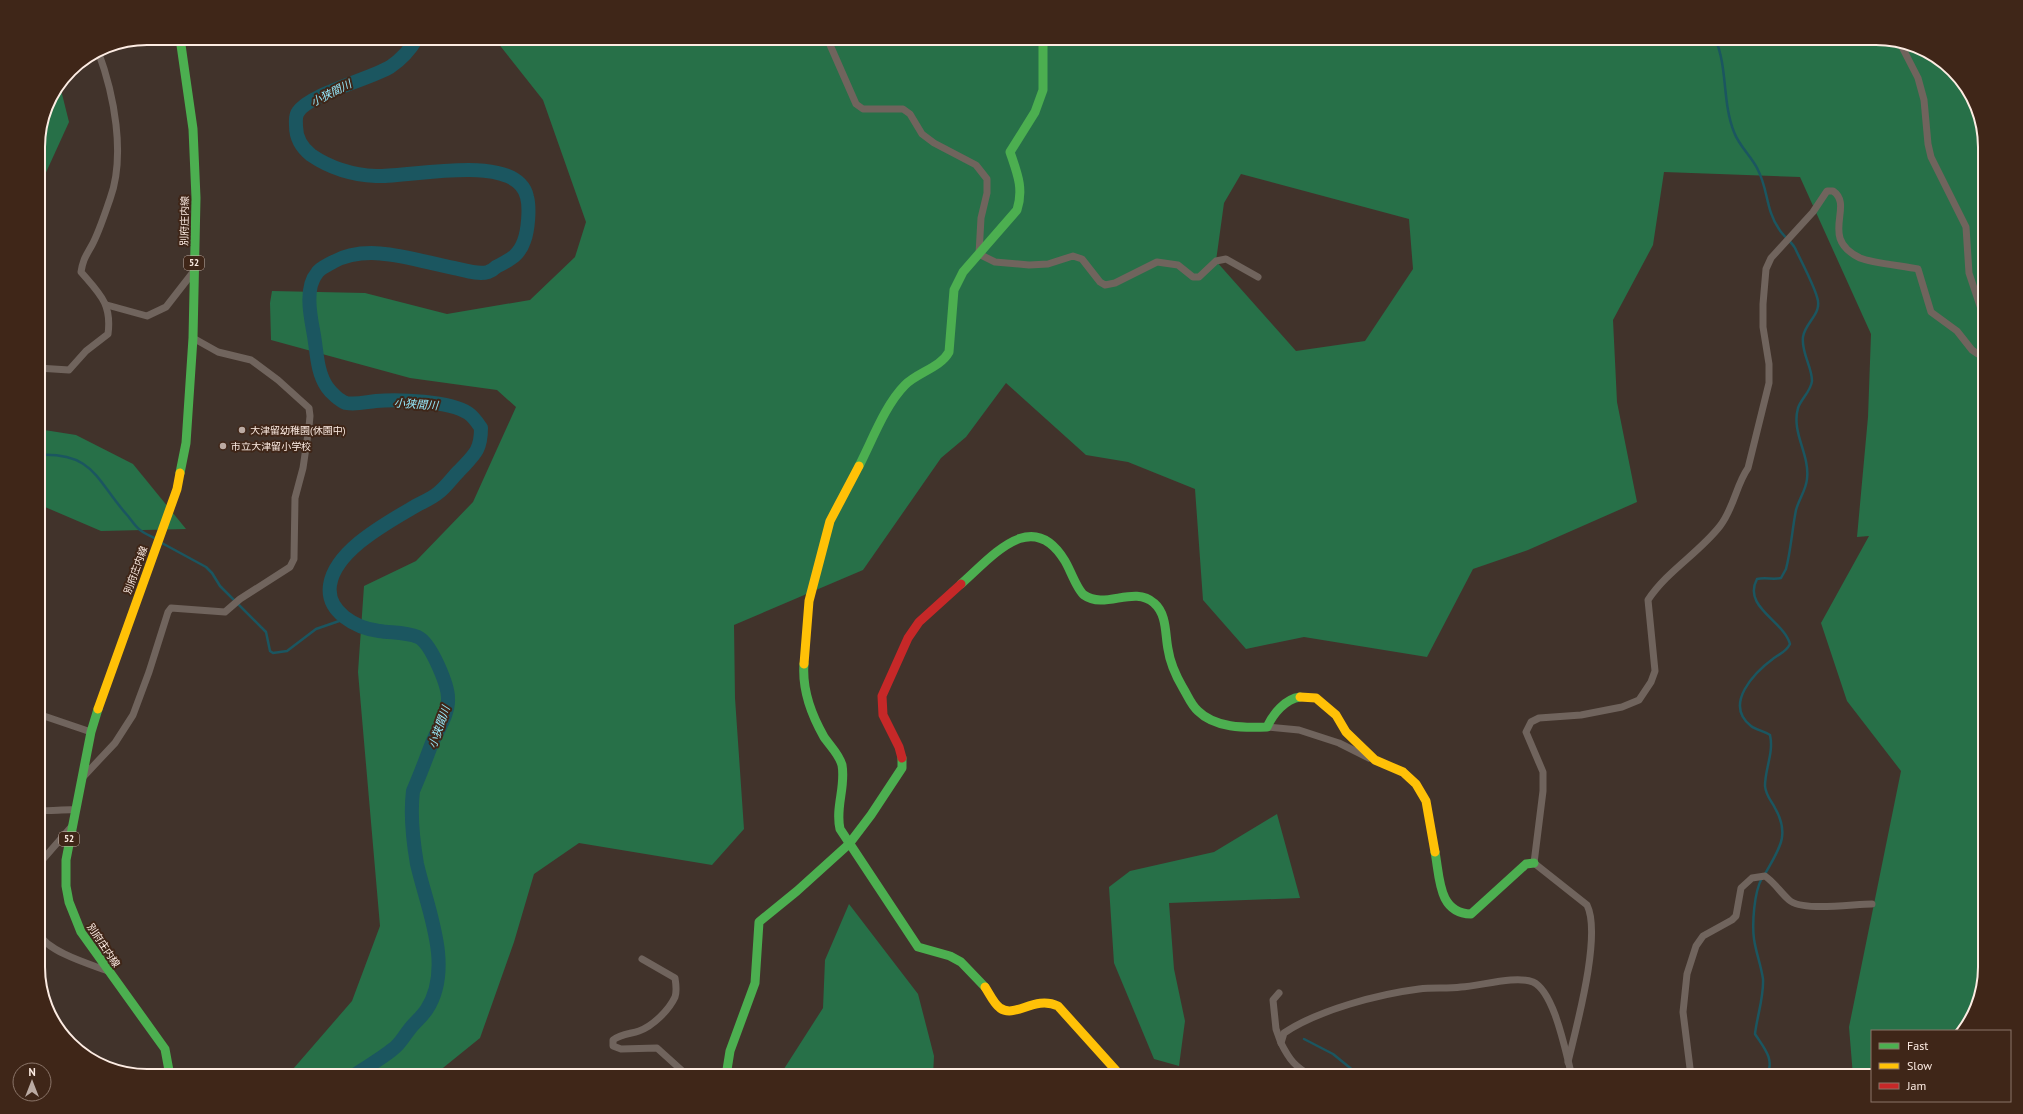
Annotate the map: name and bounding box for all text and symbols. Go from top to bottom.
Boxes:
water label: 小狭間川 [308,76,355,109]
street label: 別府庄内線 [178,196,191,246]
road number: 52 [184,256,204,270]
water label: 小狭間川 [394,395,439,413]
place label: 大津留幼稚園(休園中) [250,424,346,437]
marker: 大津留幼稚園(休園中) [237,425,247,435]
place label: 市立大津留小学校 [231,440,311,453]
marker: 市立大津留小学校 [218,441,228,451]
street label: 別府庄内線 [121,544,150,596]
water label: 小狭間川 [425,703,453,750]
road number: 52 [59,832,79,846]
street label: 別府庄内線 [84,921,123,970]
legend [1871,1030,2011,1102]
text: Fast [1907,1038,1928,1053]
text: Slow [1907,1058,1932,1073]
north arrow [12,1062,52,1102]
text: N [28,1065,36,1079]
text: Jam [1906,1078,1926,1093]

